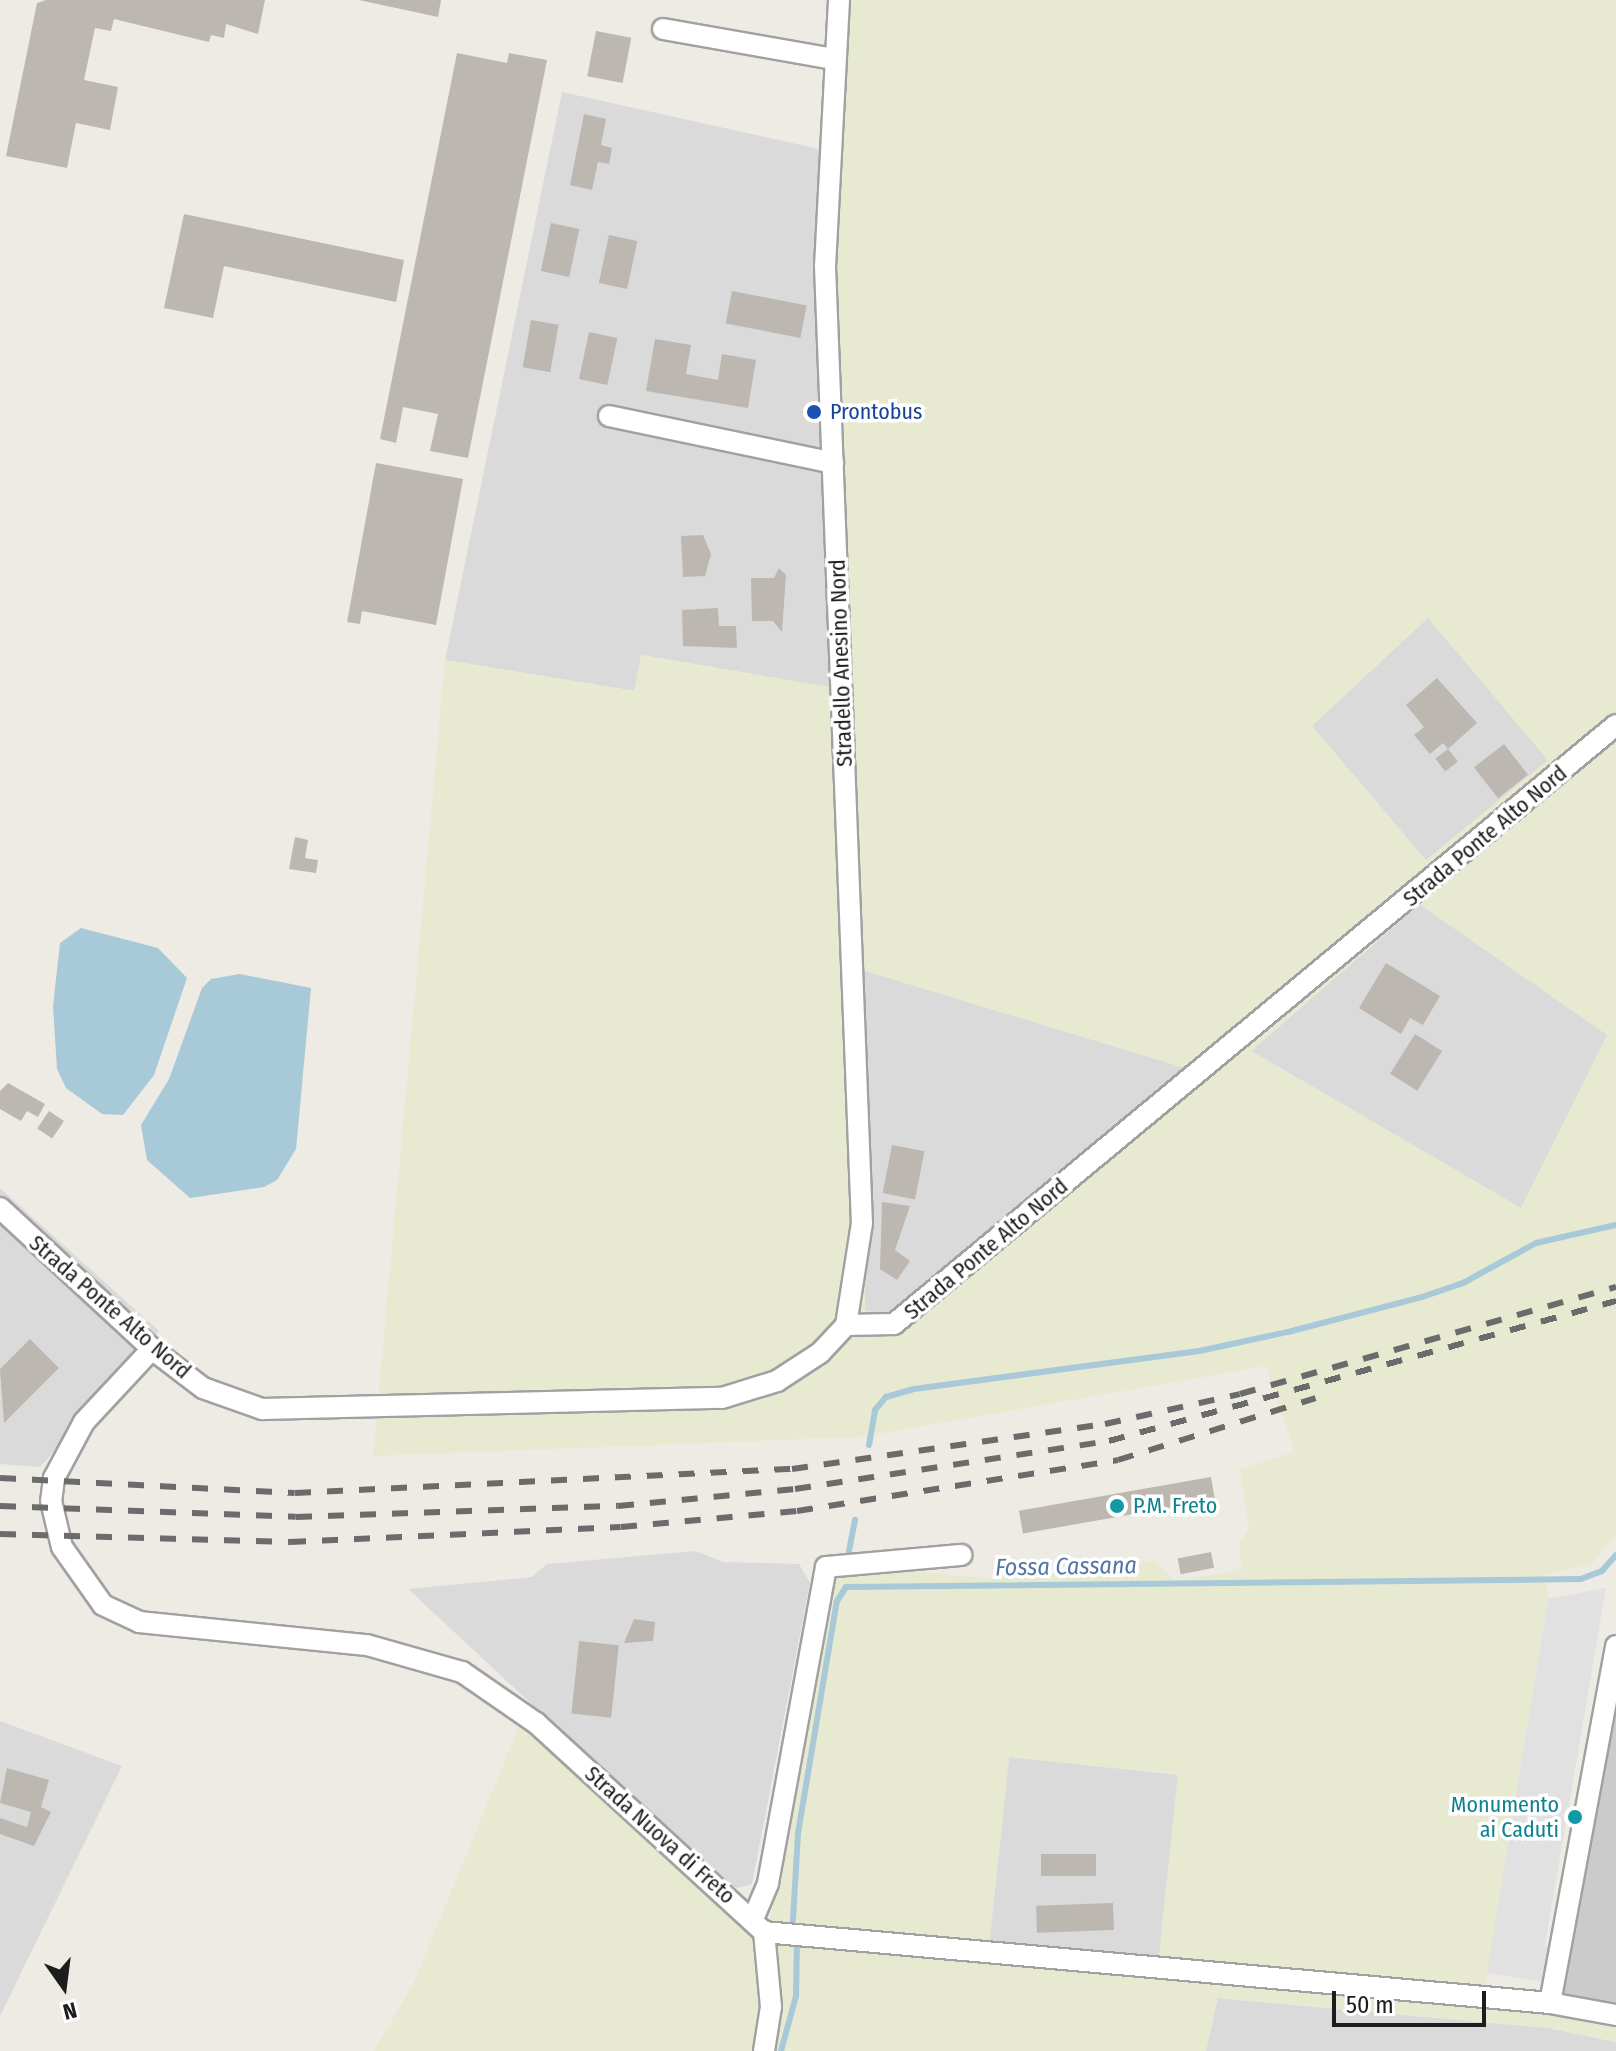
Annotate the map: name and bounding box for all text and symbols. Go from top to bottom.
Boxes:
place label: Prontobus [830,399,922,425]
marker: Prontobus [805,403,823,421]
street label: Stradello Anesino Nord [824,559,858,767]
street label: Strada Ponte Alto Nord [1398,760,1572,912]
street label: Strada Ponte Alto Nord [899,1173,1073,1325]
street label: Strada Ponte Alto Nord [24,1230,196,1384]
place label: P.M. Freto [1133,1493,1217,1519]
marker: P.M. Freto [1108,1497,1126,1515]
water label: Fossa Cassana [995,1551,1137,1583]
street label: Strada Nuova di Freto [579,1761,741,1909]
place label: Monumento ai Caduti [1451,1791,1559,1842]
marker: Monumento ai Caduti [1566,1808,1584,1826]
north arrow [24,1947,104,2027]
scale bar [1336,1975,1490,2025]
text: 50 m [1346,1991,1394,2019]
text: N [60,1996,80,2025]

